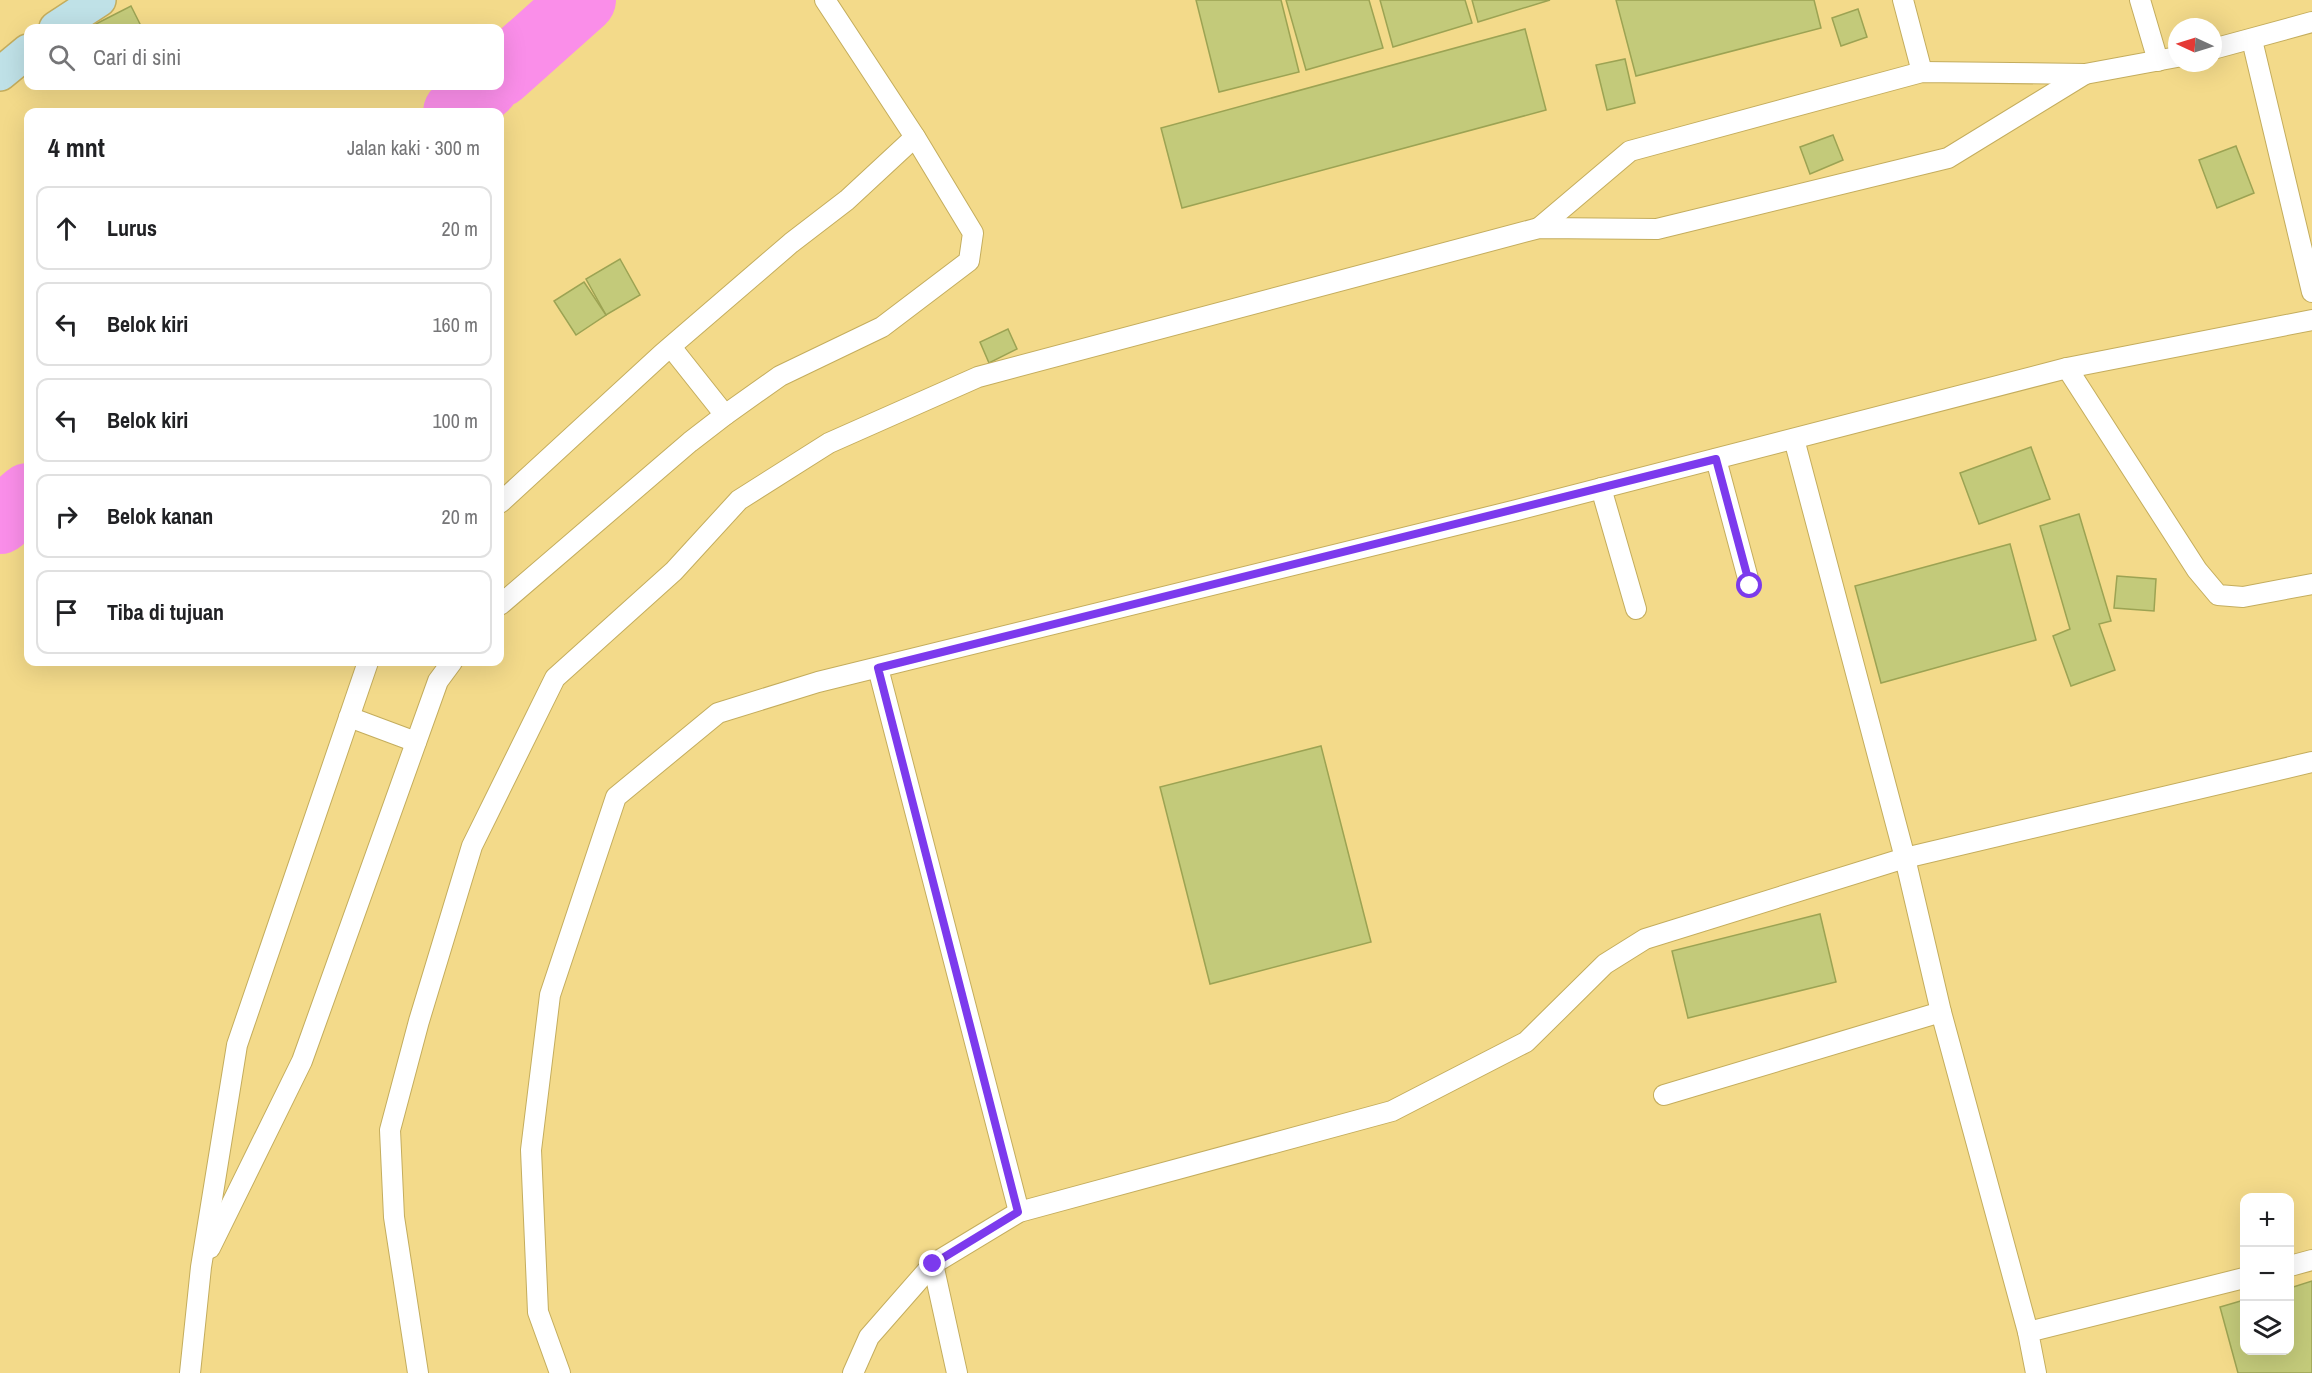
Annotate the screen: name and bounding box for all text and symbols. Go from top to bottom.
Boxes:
north arrow [2168,18,2222,72]
search box [24,24,504,90]
icon: search [45,41,78,74]
text: Cari di sini [93,42,181,72]
text: 4 mnt [48,130,105,165]
text: Jalan kaki · 300 m [347,134,480,161]
icon: ahead [50,212,83,245]
text: Lurus [107,213,157,243]
text: 20 m [442,215,478,242]
icon: left [50,308,83,341]
text: Belok kiri [107,309,188,339]
text: 160 m [432,311,478,338]
icon: left [50,404,83,437]
text: Belok kiri [107,405,188,435]
text: 100 m [432,407,478,434]
icon: right [50,500,83,533]
text: Belok kanan [107,501,213,531]
text: 20 m [442,503,478,530]
route start [1736,572,1762,598]
icon: arrive [50,596,83,629]
text: Tiba di tujuan [107,597,224,627]
map controls [2240,1193,2294,1355]
button: + [2240,1193,2294,1247]
button: − [2240,1247,2294,1301]
route end [919,1250,945,1276]
button: layers [2240,1301,2294,1355]

